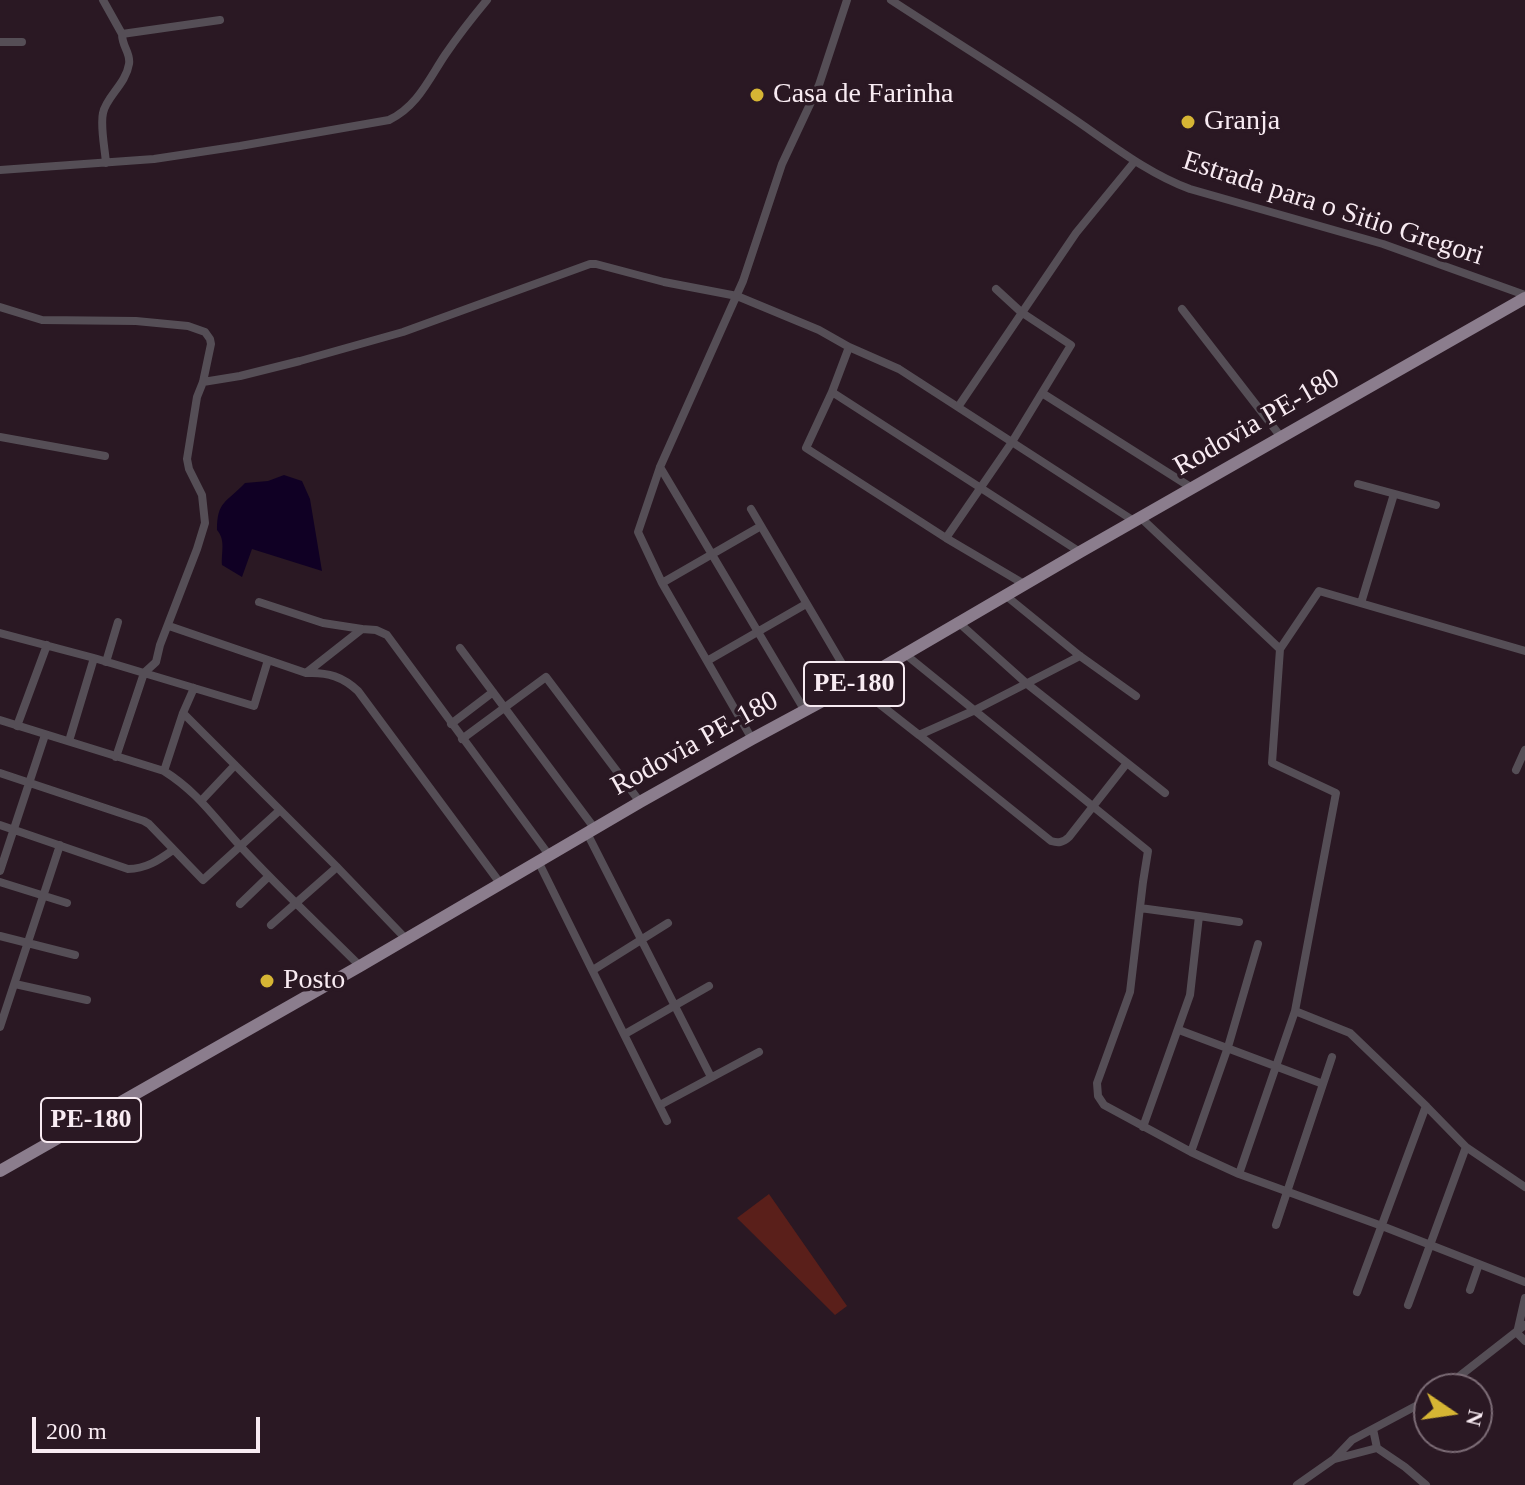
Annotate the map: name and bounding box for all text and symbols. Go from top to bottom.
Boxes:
place label: Casa de Farinha [773,78,953,112]
marker: Casa de Farinha [748,86,766,104]
place label: Granja [1204,105,1280,139]
marker: Granja [1179,113,1197,131]
street label: Estrada para o Sitio Gregori [1178,144,1488,274]
street label: Rodovia PE-180 [1168,362,1346,484]
road number: PE-180 [804,662,904,706]
street label: Rodovia PE-180 [606,684,784,804]
place label: Posto [283,964,345,998]
marker: Posto [258,972,276,990]
road number: PE-180 [41,1098,141,1142]
north arrow [1413,1373,1493,1453]
scale bar [36,1401,264,1451]
text: N [1461,1408,1489,1429]
text: 200 m [46,1418,107,1444]

